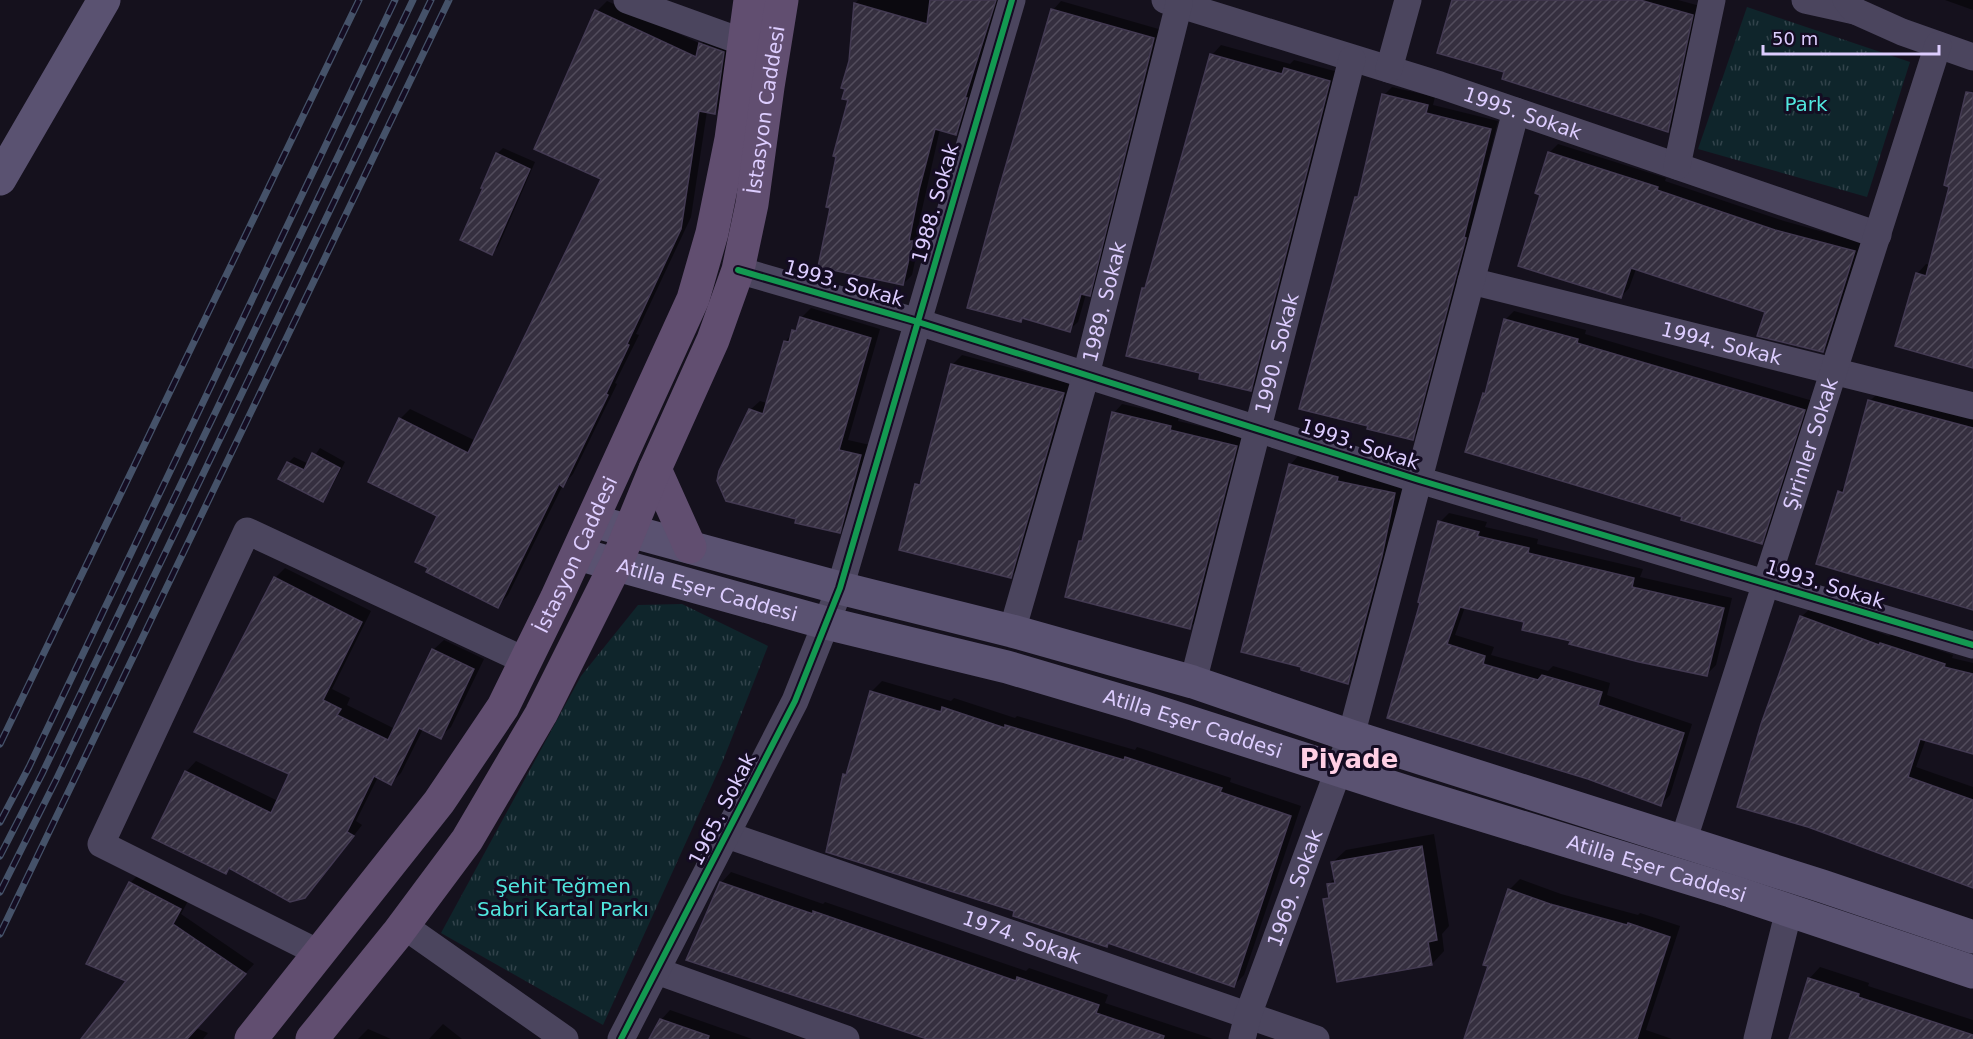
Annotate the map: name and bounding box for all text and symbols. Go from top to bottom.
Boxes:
scale bar [1763,18,1938,56]
street label: İstasyon Caddesi [741,24,790,196]
text: 50 m [1772,28,1818,49]
street label: 1995. Sokak [1460,82,1585,145]
park label: Park [1784,92,1828,116]
street label: 1988. Sokak [906,140,964,266]
street label: 1989. Sokak [1078,238,1131,365]
street label: 1993. Sokak [781,254,907,312]
street label: 1990. Sokak [1250,290,1304,416]
street label: 1994. Sokak [1658,317,1785,370]
street label: Şirinler Sokak [1778,374,1843,513]
street label: 1993. Sokak [1298,413,1423,475]
street label: İstasyon Caddesi [529,472,622,637]
street label: Atilla Eşer Caddesi [614,553,800,626]
street label: 1993. Sokak [1762,554,1888,614]
street label: Atilla Eşer Caddesi [1101,684,1285,763]
district label: Piyade [1300,744,1398,774]
street label: 1965. Sokak [683,748,761,870]
street label: 1969. Sokak [1262,826,1328,950]
street label: Atilla Eşer Caddesi [1564,830,1750,907]
park label: Şehit Teğmen Sabri Kartal Parkı [477,874,649,921]
street label: 1974. Sokak [959,906,1085,969]

